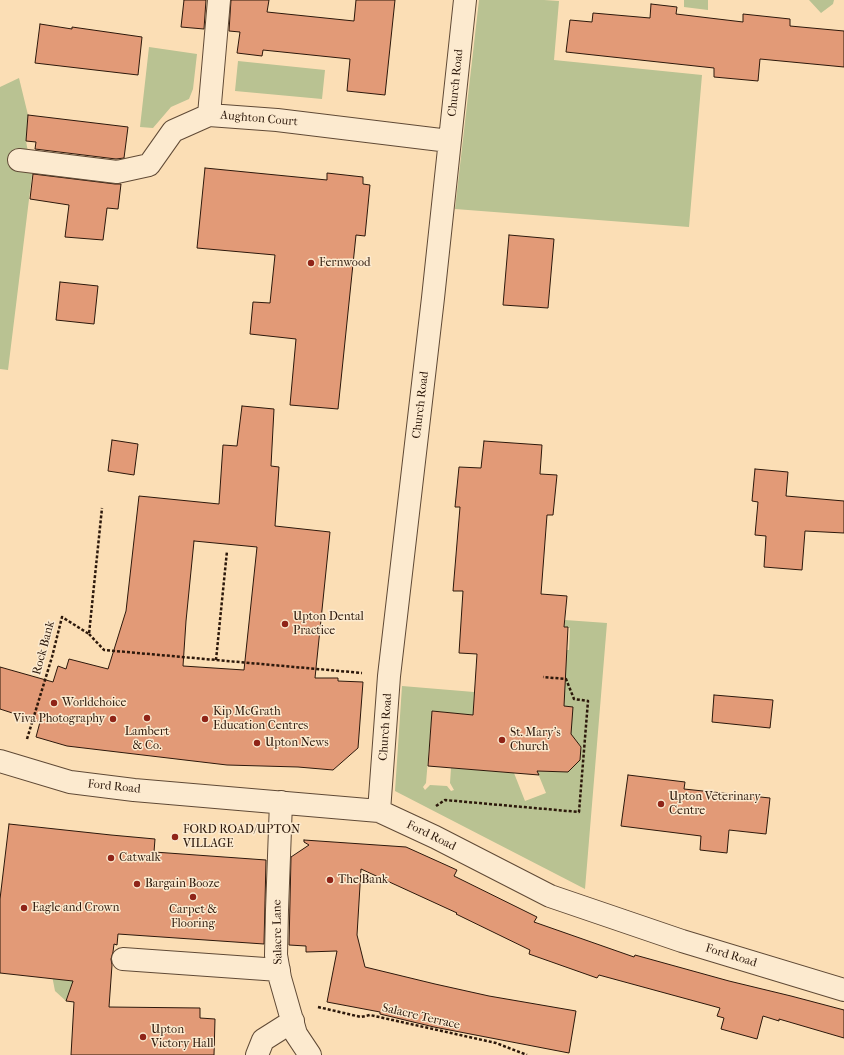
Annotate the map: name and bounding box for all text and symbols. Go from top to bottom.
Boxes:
street label: Church Road [445,49,467,117]
street label: Aughton Court [220,108,298,130]
place label: Fernwood [319,256,371,270]
marker: Fernwood [306,258,316,268]
street label: Church Road [410,370,432,440]
place label: Upton Dental Practice [293,610,364,638]
marker: Upton Dental Practice [280,619,290,629]
street label: Rock Bank [30,620,58,676]
street label: Church Road [376,693,396,761]
place label: Worldchoice [62,696,126,710]
marker: Worldchoice [49,698,59,708]
place label: Kip McGrath Education Centres [213,705,308,733]
place label: Viva Photography [13,712,105,726]
marker: Lambert & Co. [142,713,152,723]
marker: Viva Photography [108,714,118,724]
marker: Kip McGrath Education Centres [200,714,210,724]
place label: Lambert & Co. [125,725,169,753]
place label: St. Mary's Church [510,726,561,754]
marker: St. Mary's Church [497,735,507,745]
place label: Upton News [265,736,329,750]
marker: Upton News [252,738,262,748]
street label: Ford Road [87,777,141,797]
place label: Upton Veterinary Centre [669,790,761,818]
marker: Upton Veterinary Centre [656,799,666,809]
street label: Ford Road [404,818,458,854]
place label: FORD ROAD/UPTON VILLAGE [183,823,300,851]
marker: FORD ROAD/UPTON VILLAGE [170,832,180,842]
place label: Catwalk [119,851,161,865]
marker: Catwalk [106,853,116,863]
place label: The Bank [338,873,388,887]
marker: The Bank [325,875,335,885]
place label: Bargain Booze [145,877,220,891]
marker: Bargain Booze [132,879,142,889]
marker: Carpet & Flooring [188,892,198,902]
street label: Salacre Lane [270,899,286,965]
place label: Eagle and Crown [32,901,119,915]
marker: Eagle and Crown [19,903,29,913]
place label: Carpet & Flooring [169,903,217,931]
street label: Ford Road [703,941,759,971]
street label: Salacre Terrace [381,1001,461,1033]
place label: Upton Victory Hall [151,1023,214,1051]
marker: Upton Victory Hall [138,1032,148,1042]

